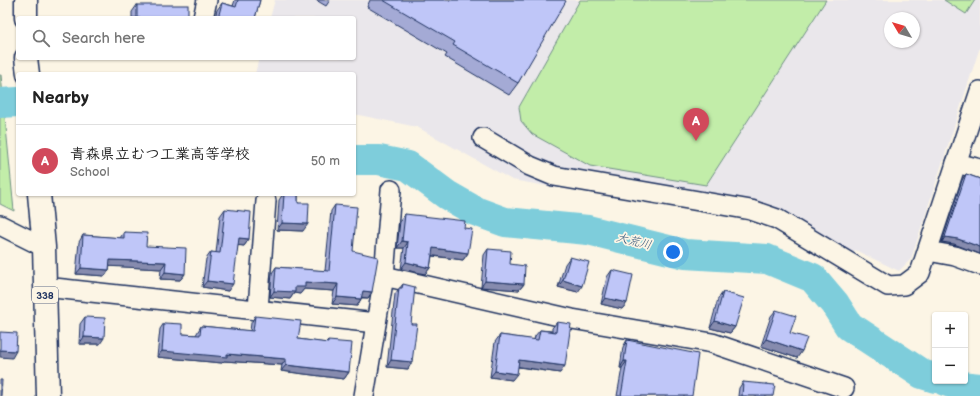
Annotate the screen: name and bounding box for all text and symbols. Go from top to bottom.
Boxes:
north arrow [884,12,920,48]
search box [16,16,356,60]
icon: search [30,27,52,49]
text: Search here [62,29,145,48]
text: Nearby [32,88,89,108]
pin: A [683,108,709,141]
text: 青森県立むつ工業高等学校 [70,145,250,164]
text: A [41,153,49,169]
text: 50 m [311,153,340,169]
text: School [70,164,110,180]
water label: 大荒川 [615,230,653,253]
your location [663,242,683,262]
road number: 338 [32,287,58,303]
map controls [932,312,968,384]
button: + [932,312,968,348]
button: − [932,348,968,384]

